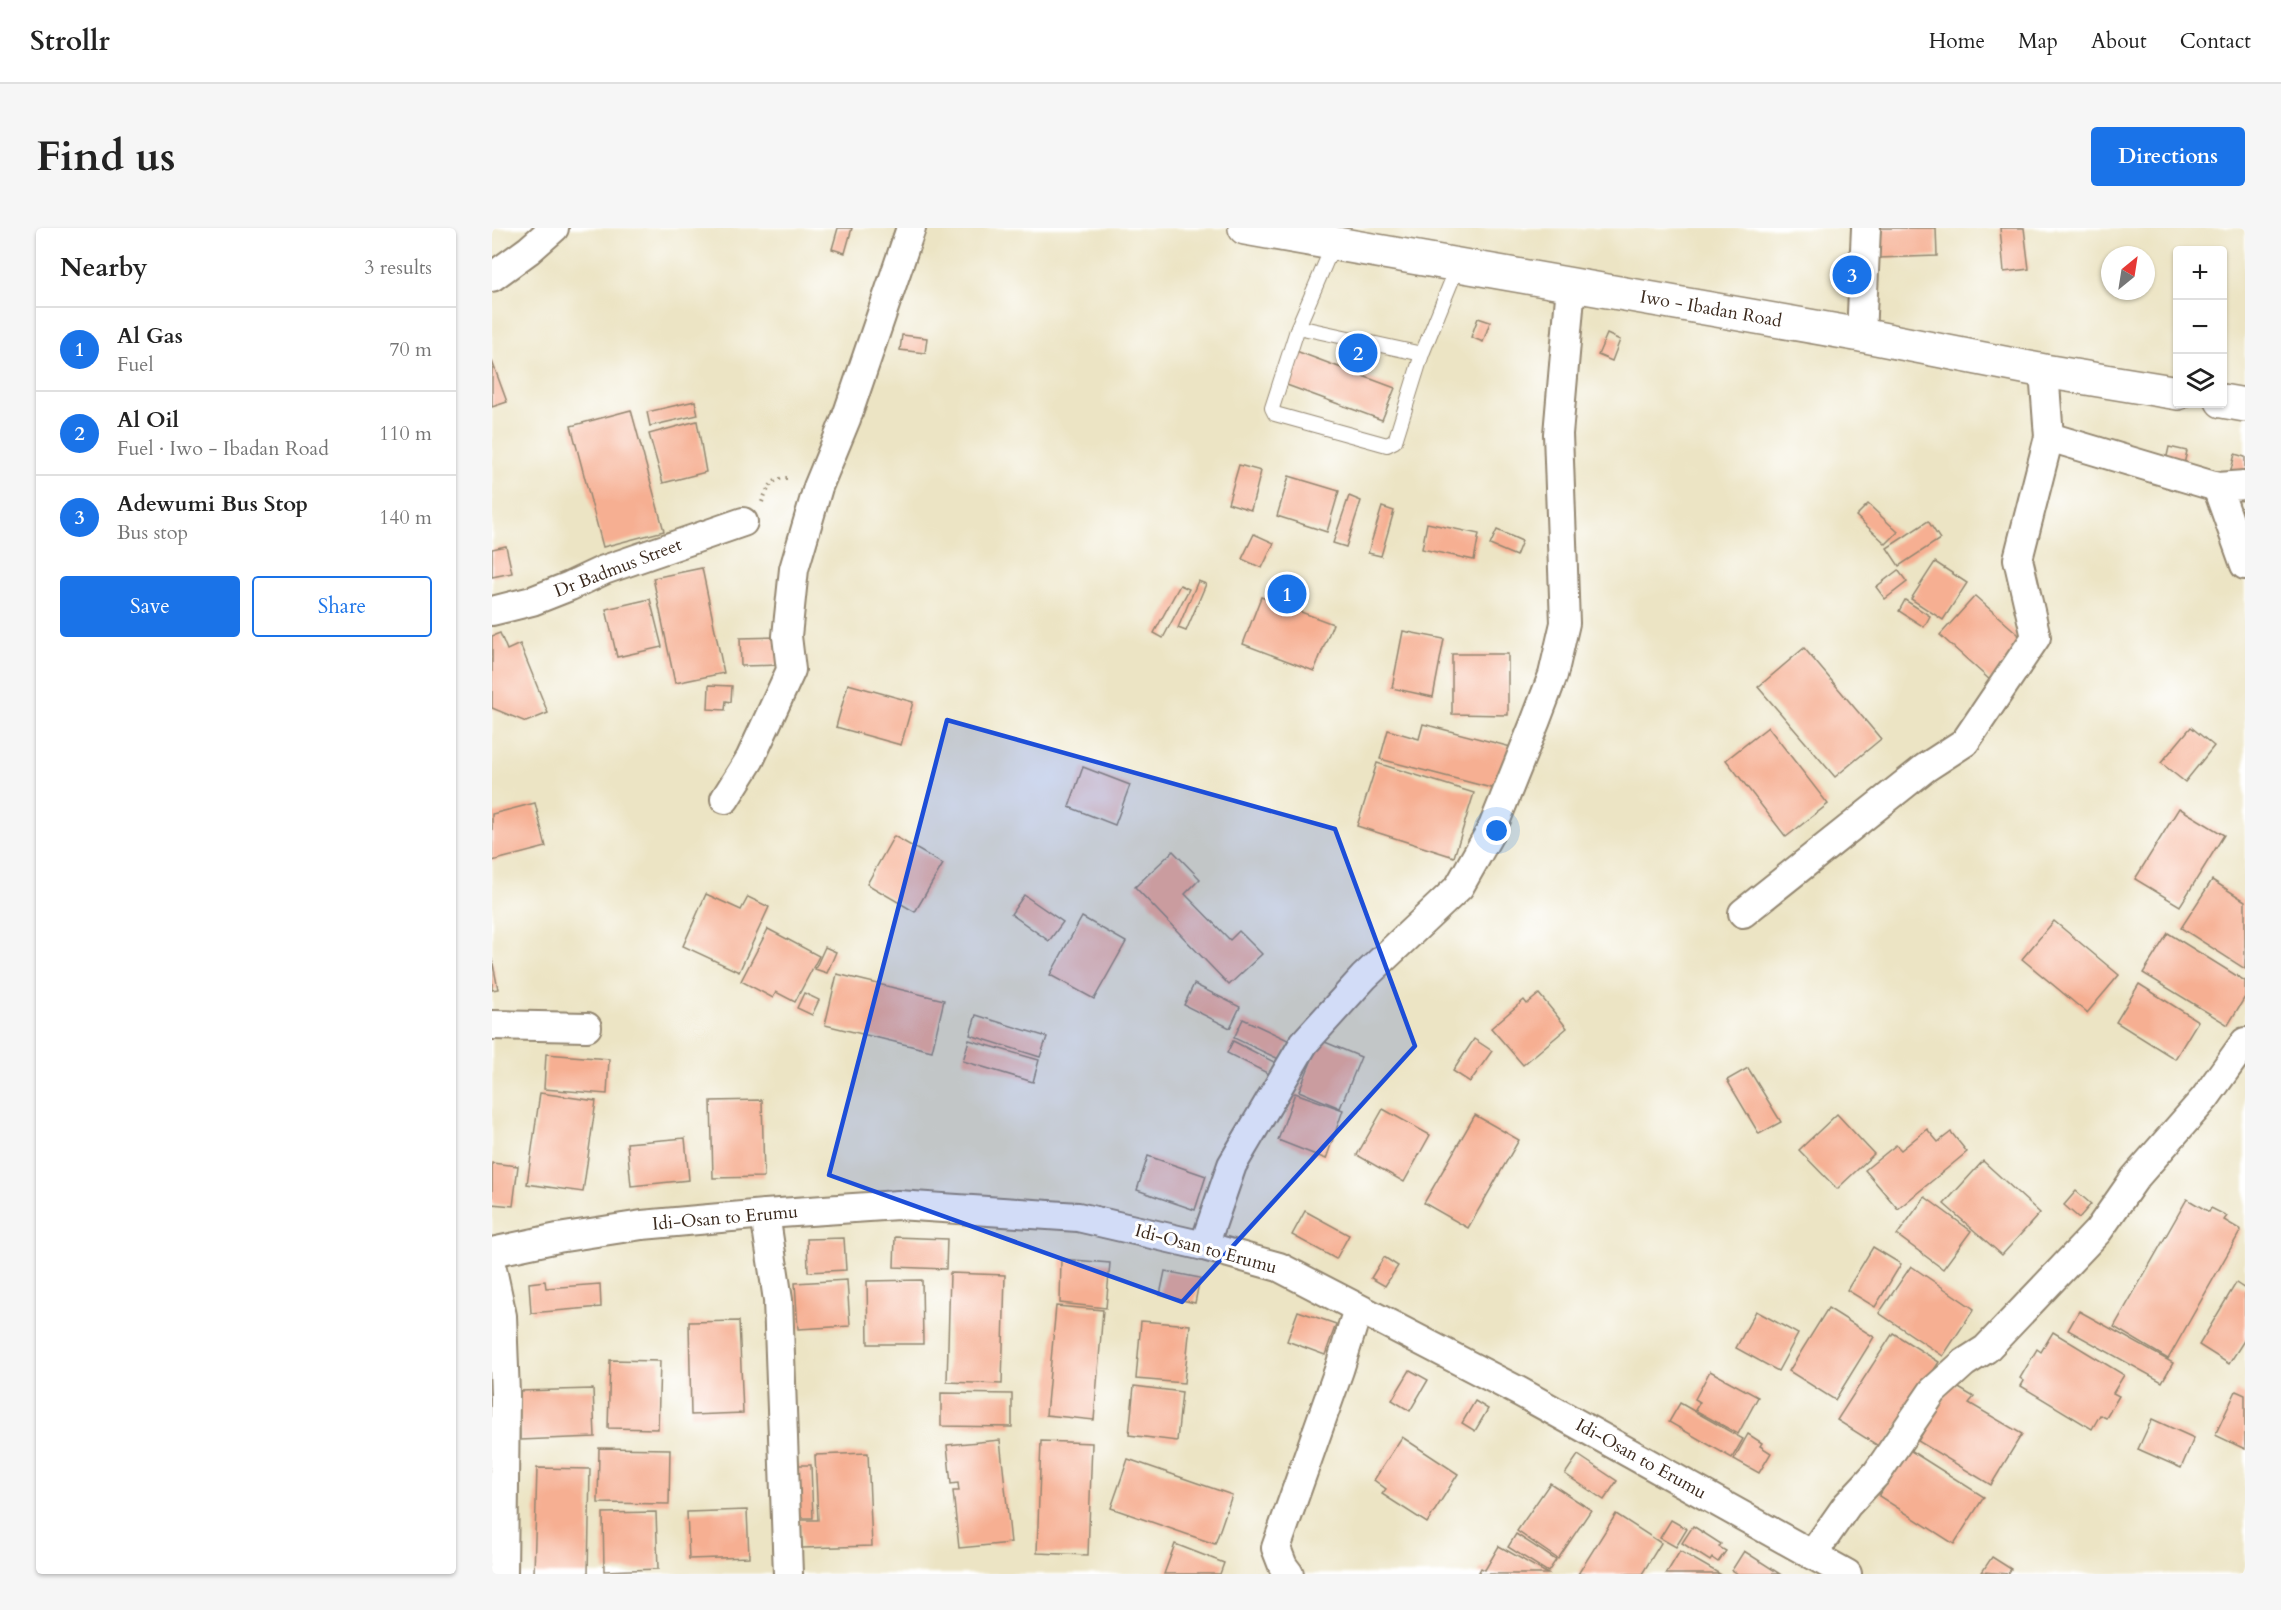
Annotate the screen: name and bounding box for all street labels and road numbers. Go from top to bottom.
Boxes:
street label: Iwo - Ibadan Road [1638,284,1784,334]
street label: Dr Badmus Street [551,532,686,604]
street label: Idi-Osan to Erumu [651,1199,799,1237]
street label: Idi-Osan to Erumu [1132,1218,1280,1280]
street label: Idi-Osan to Erumu [1571,1413,1711,1505]

